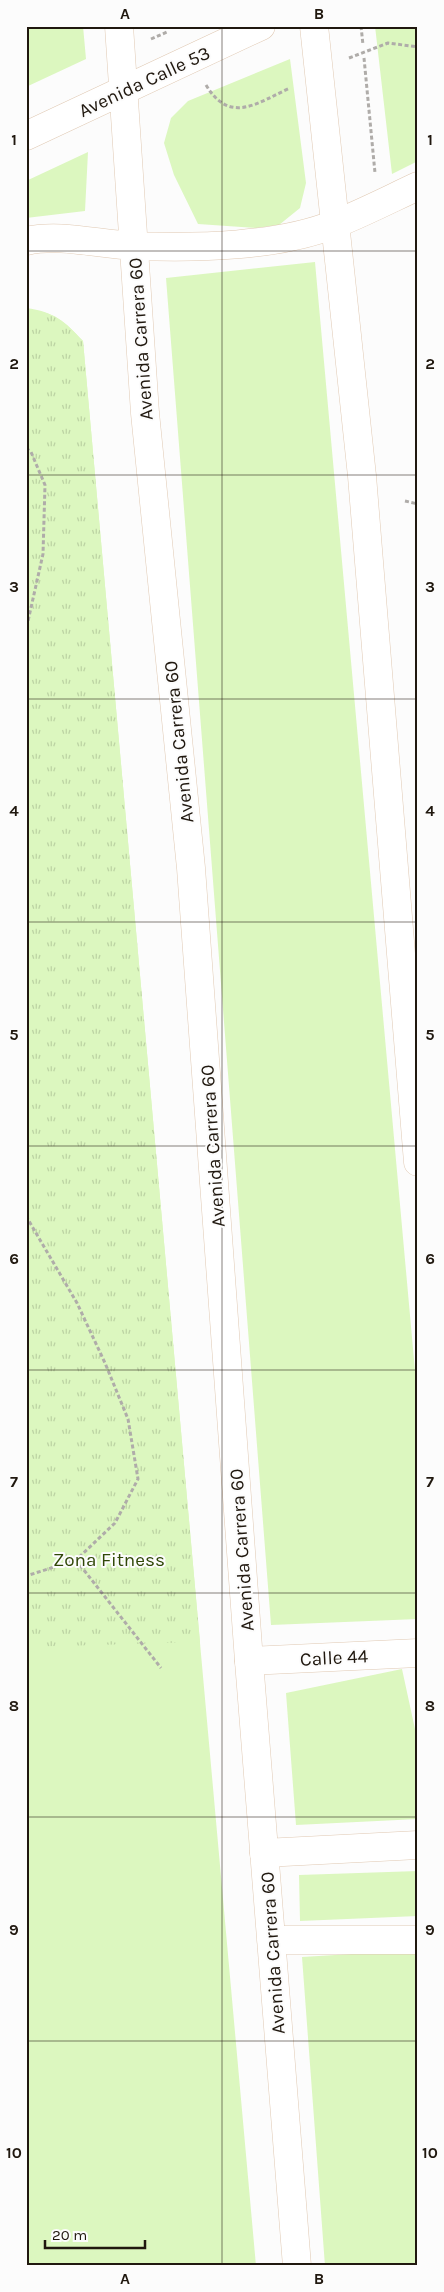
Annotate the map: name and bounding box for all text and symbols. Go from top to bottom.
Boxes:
text: A [120,4,130,23]
text: B [314,4,324,23]
street label: Avenida Calle 53 [75,42,213,122]
text: 1 [11,130,17,149]
text: 1 [427,130,433,149]
street label: Avenida Carrera 60 [124,257,158,421]
text: 2 [9,354,19,373]
text: 2 [425,354,435,373]
text: 3 [9,577,19,596]
text: 3 [425,577,435,596]
street label: Avenida Carrera 60 [160,660,198,824]
text: 4 [9,801,19,820]
text: 4 [425,801,435,820]
text: 5 [9,1025,19,1044]
text: 5 [425,1025,435,1044]
street label: Avenida Carrera 60 [196,1064,230,1228]
text: 6 [9,1249,19,1268]
text: 6 [425,1249,435,1268]
street label: Avenida Carrera 60 [225,1468,259,1632]
text: 7 [10,1472,18,1491]
text: 7 [426,1472,434,1491]
park label: Zona Fitness [53,1549,165,1571]
street label: Calle 44 [299,1645,369,1671]
text: 8 [9,1696,19,1715]
text: 8 [425,1696,435,1715]
street label: Avenida Carrera 60 [256,1871,290,2035]
text: 9 [9,1920,19,1939]
text: 9 [425,1920,435,1939]
text: 10 [6,2143,22,2162]
text: 10 [422,2143,438,2162]
scale bar [45,2217,145,2249]
text: 20 m [52,2226,87,2244]
text: A [120,2269,130,2288]
text: B [314,2269,324,2288]

